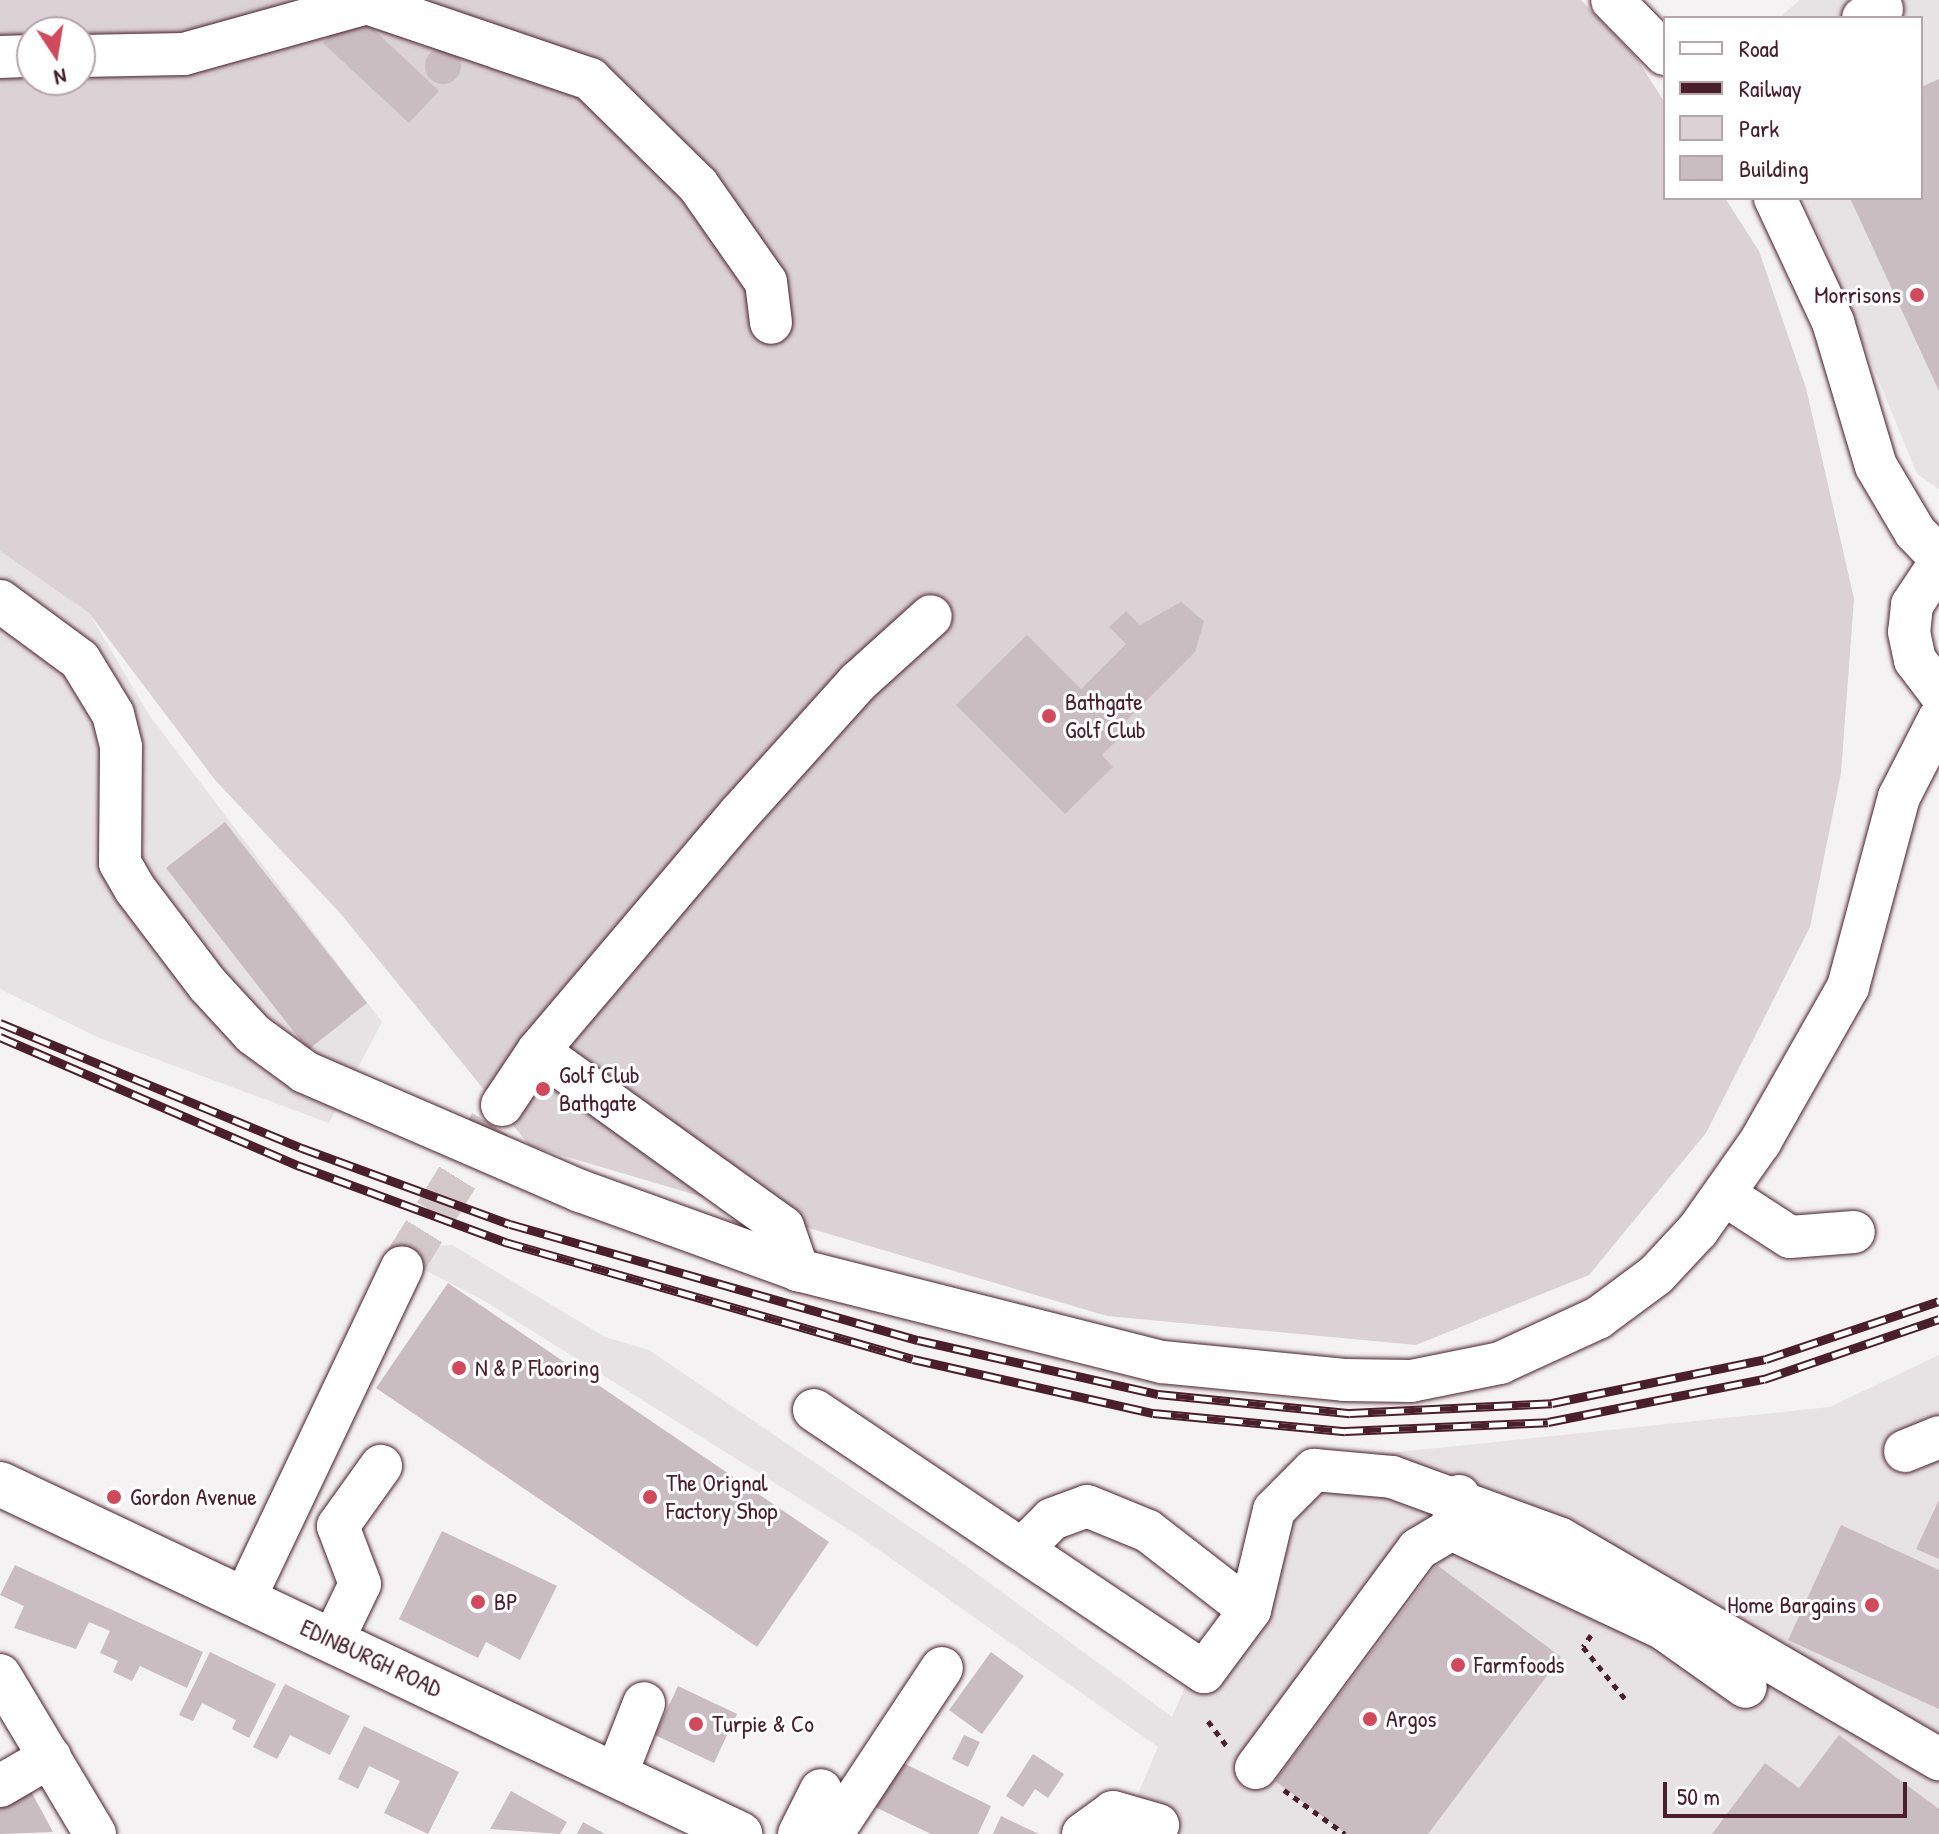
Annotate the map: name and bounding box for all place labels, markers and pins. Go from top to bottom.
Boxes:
place label: Morrisons [1814,281,1901,309]
marker: Morrisons [1908,286,1926,304]
place label: Bathgate Golf Club [1065,688,1146,744]
marker: Bathgate Golf Club [1040,707,1058,725]
place label: Golf Club Bathgate [559,1061,640,1117]
marker: Golf Club Bathgate [534,1080,552,1098]
place label: N & P Flooring [475,1354,599,1382]
marker: N & P Flooring [450,1359,468,1377]
place label: The Orignal Factory Shop [666,1469,778,1525]
place label: Gordon Avenue [130,1483,257,1511]
marker: Gordon Avenue [105,1488,123,1506]
marker: The Orignal Factory Shop [641,1488,659,1506]
place label: BP [494,1588,518,1616]
place label: Home Bargains [1727,1591,1856,1619]
marker: BP [469,1593,487,1611]
marker: Home Bargains [1863,1596,1881,1614]
place label: Farmfoods [1474,1651,1565,1679]
marker: Farmfoods [1449,1656,1467,1674]
place label: Argos [1386,1705,1437,1733]
place label: Turpie & Co [712,1710,814,1738]
marker: Argos [1361,1710,1379,1728]
marker: Turpie & Co [687,1715,705,1733]

